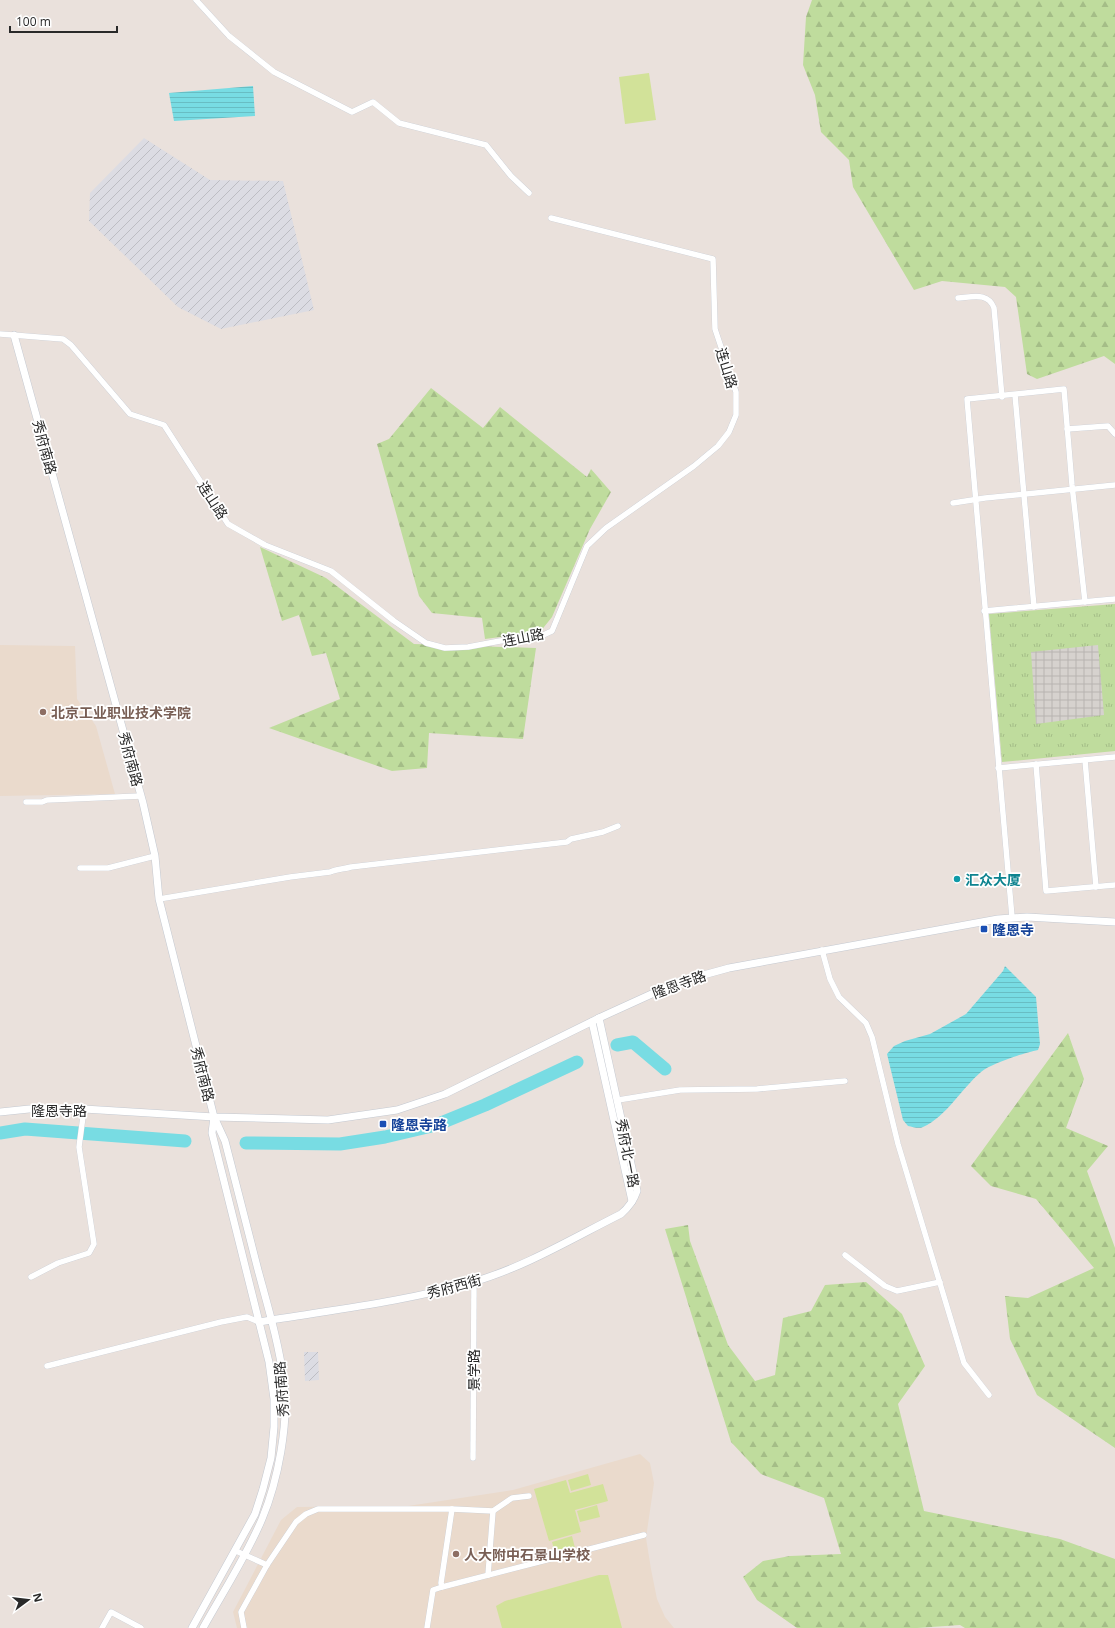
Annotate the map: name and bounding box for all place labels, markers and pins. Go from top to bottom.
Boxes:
place label: 北京工业职业技术学院 [51,703,191,722]
marker: 北京工业职业技术学院 [38,707,48,717]
place label: 汇众大厦 [965,870,1021,889]
marker: 汇众大厦 [952,874,962,884]
place label: 隆恩寺 [992,920,1034,939]
marker: 隆恩寺 [979,924,989,934]
place label: 隆恩寺路 [391,1115,447,1134]
marker: 隆恩寺路 [378,1119,388,1129]
place label: 人大附中石景山学校 [464,1545,590,1564]
marker: 人大附中石景山学校 [451,1549,461,1559]

